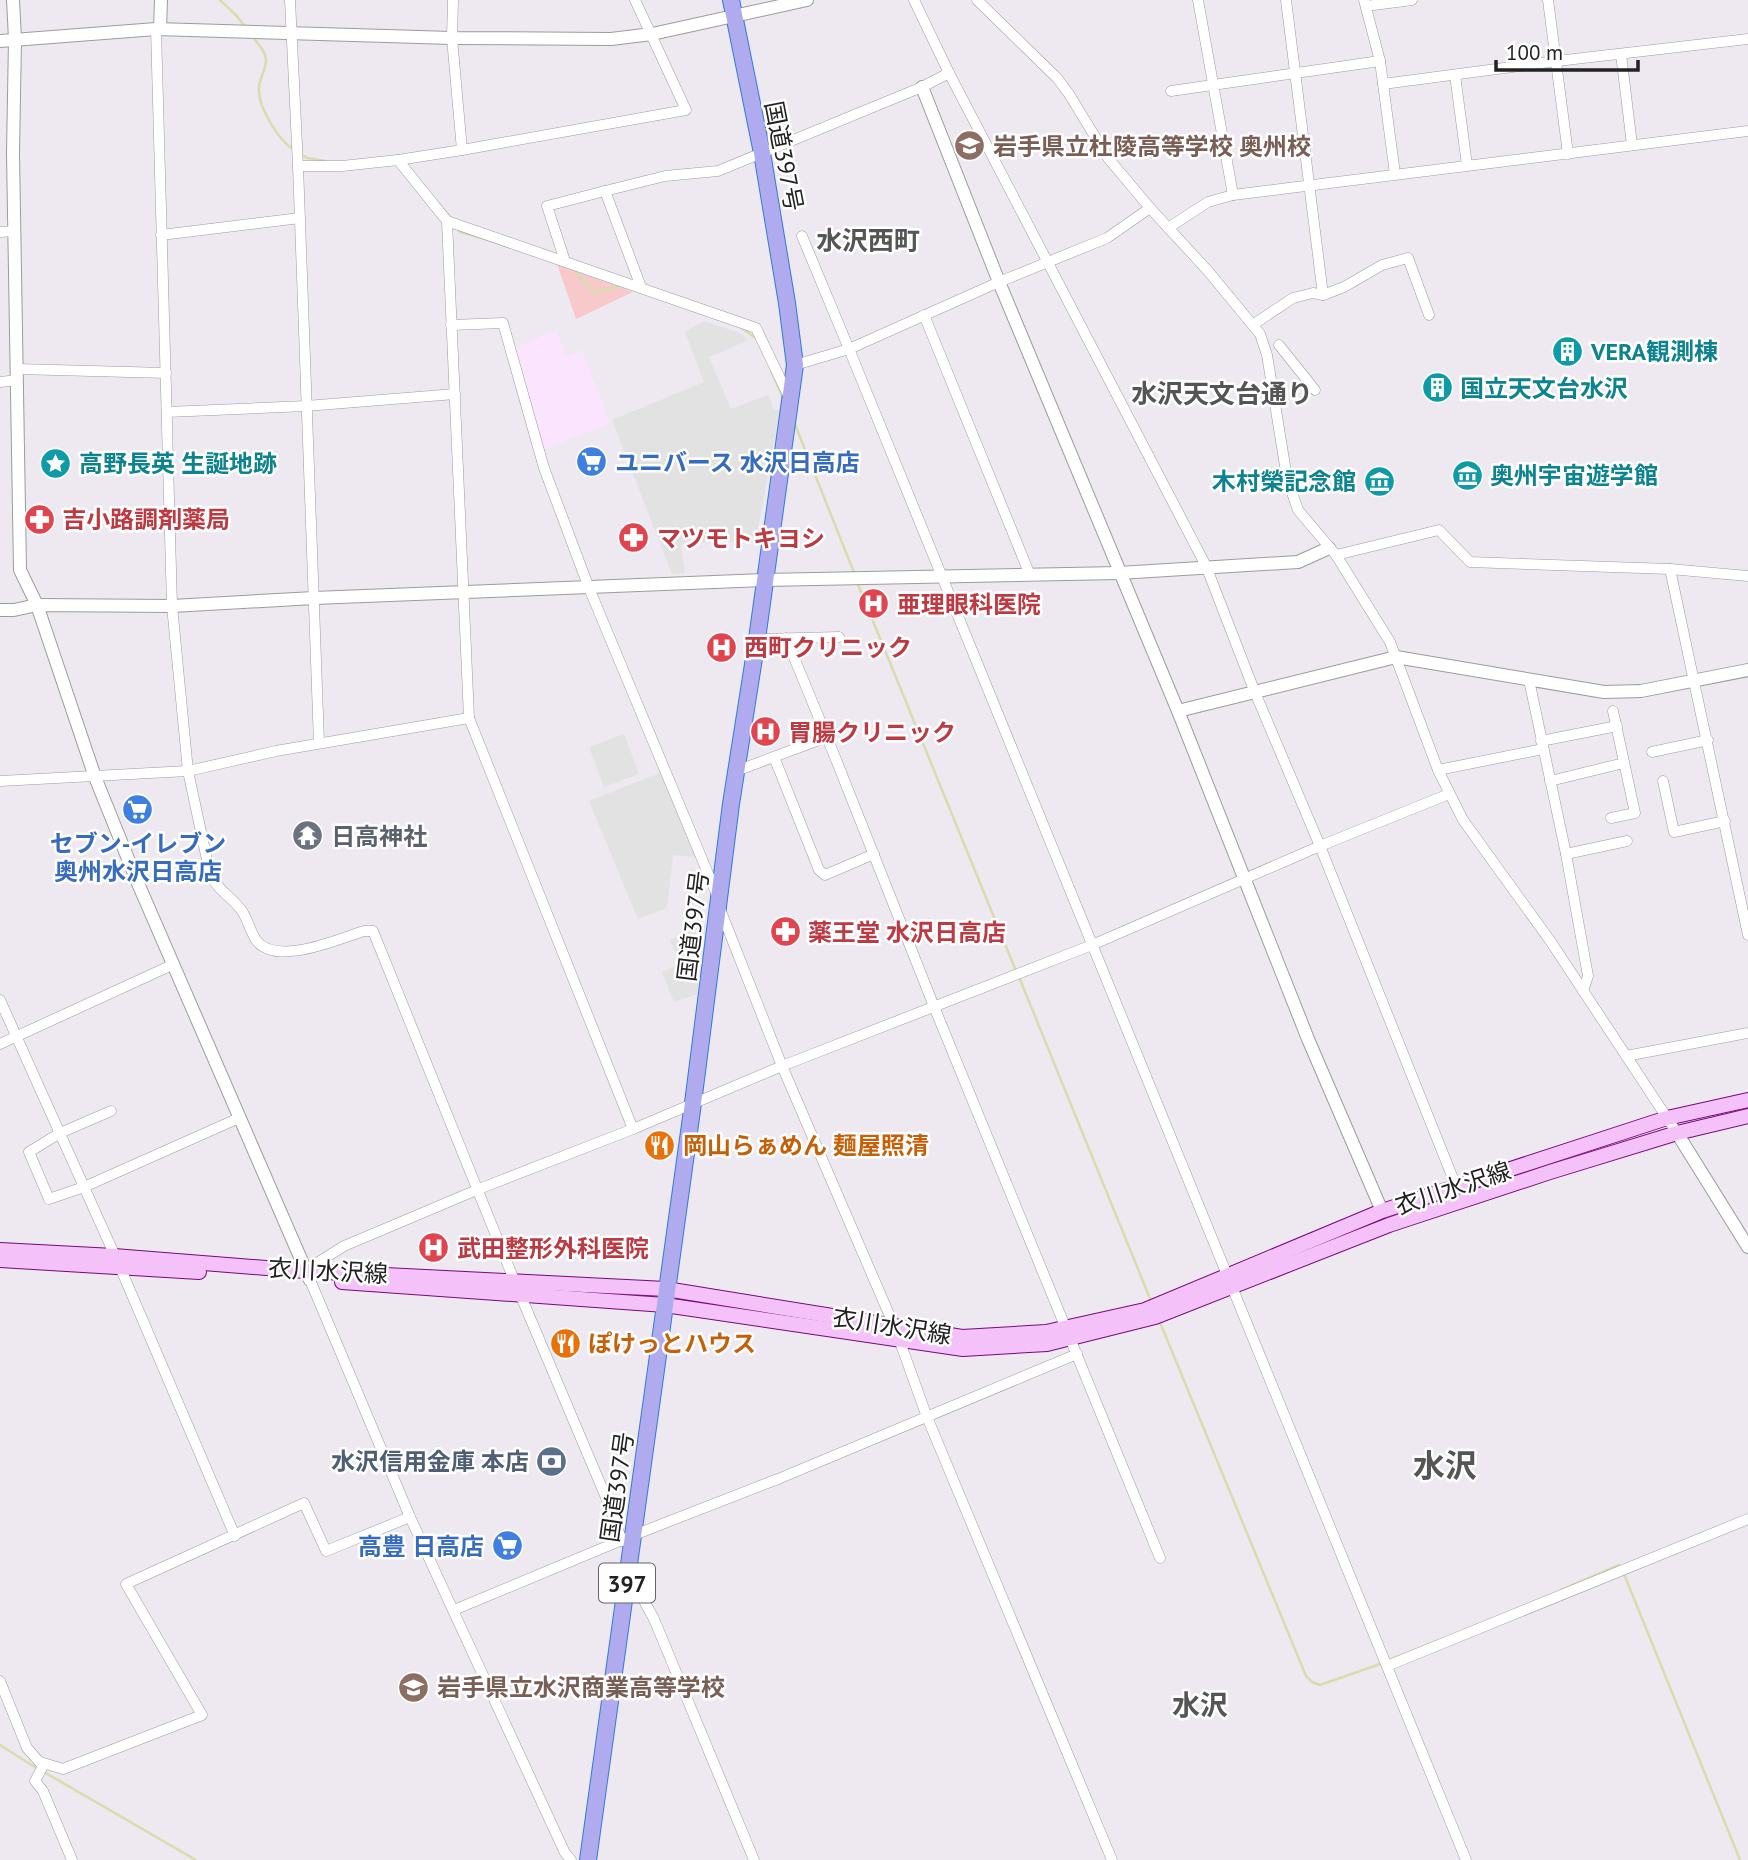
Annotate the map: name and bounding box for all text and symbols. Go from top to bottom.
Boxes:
scale bar [1496,28,1638,72]
text: 100 m [1506,39,1563,66]
street label: 国道397号 [758,98,810,214]
school or university icon: 岩手県立杜陵高等学校 奥州校 [953,129,987,163]
place label: 岩手県立杜陵高等学校 奥州校 [993,131,1311,162]
district label: 水沢西町 [816,224,920,257]
building icon: VERA観測棟 [1551,334,1585,368]
place label: VERA観測棟 [1590,336,1718,367]
building icon: 国立天文台水沢 [1420,371,1454,405]
place label: 国立天文台水沢 [1460,373,1628,404]
district label: 水沢天文台通り [1131,377,1313,410]
supermarket icon: ユニバース 水沢日高店 [575,445,609,479]
place icon: 高野長英 生誕地跡 [39,446,73,480]
place label: ユニバース 水沢日高店 [615,447,860,478]
place label: 高野長英 生誕地跡 [79,448,277,479]
museum icon: 奥州宇宙遊学館 [1450,458,1484,492]
place label: 奥州宇宙遊学館 [1490,460,1658,491]
museum icon: 木村榮記念館 [1362,464,1396,498]
place label: 木村榮記念館 [1212,466,1356,497]
pharmacy icon: 吉小路調剤薬局 [22,502,56,536]
place label: 吉小路調剤薬局 [62,504,230,535]
pharmacy icon: マツモトキヨシ [617,521,651,555]
place label: マツモトキヨシ [657,523,825,554]
hospital icon: 亜理眼科医院 [857,587,891,621]
place label: 亜理眼科医院 [897,589,1041,620]
hospital icon: 西町クリニック [704,630,738,664]
place label: 西町クリニック [744,632,912,663]
hospital icon: 胃腸クリニック [748,715,782,749]
place label: 胃腸クリニック [788,717,956,748]
supermarket icon: セブン-イレブン 奥州水沢日高店 [121,792,155,826]
temple icon: 日高神社 [291,819,325,853]
place label: 日高神社 [331,821,427,852]
place label: セブン-イレブン 奥州水沢日高店 [50,828,226,887]
street label: 国道397号 [671,869,715,983]
pharmacy icon: 薬王堂 水沢日高店 [768,915,802,949]
place label: 薬王堂 水沢日高店 [808,917,1006,948]
restaurant icon: 岡山らぁめん 麺屋照清 [643,1128,677,1162]
place label: 岡山らぁめん 麺屋照清 [683,1130,929,1161]
street label: 衣川水沢線 [1391,1155,1515,1221]
hospital icon: 武田整形外科医院 [417,1231,451,1265]
place label: 武田整形外科医院 [457,1233,649,1264]
street label: 衣川水沢線 [267,1252,389,1290]
street label: 衣川水沢線 [830,1301,954,1351]
restaurant icon: ぽけっとハウス [548,1326,582,1360]
place label: ぽけっとハウス [588,1328,756,1359]
street label: 国道397号 [594,1430,640,1544]
bank icon: 水沢信用金庫 本店 [535,1444,569,1478]
district label: 水沢 [1413,1444,1477,1486]
place label: 水沢信用金庫 本店 [331,1446,529,1477]
supermarket icon: 高豊 日高店 [490,1529,524,1563]
place label: 高豊 日高店 [358,1531,484,1562]
road number: 397 [599,1564,655,1602]
school or university icon: 岩手県立水沢商業高等学校 [397,1670,431,1704]
place label: 岩手県立水沢商業高等学校 [437,1672,725,1703]
district label: 水沢 [1172,1686,1228,1723]

